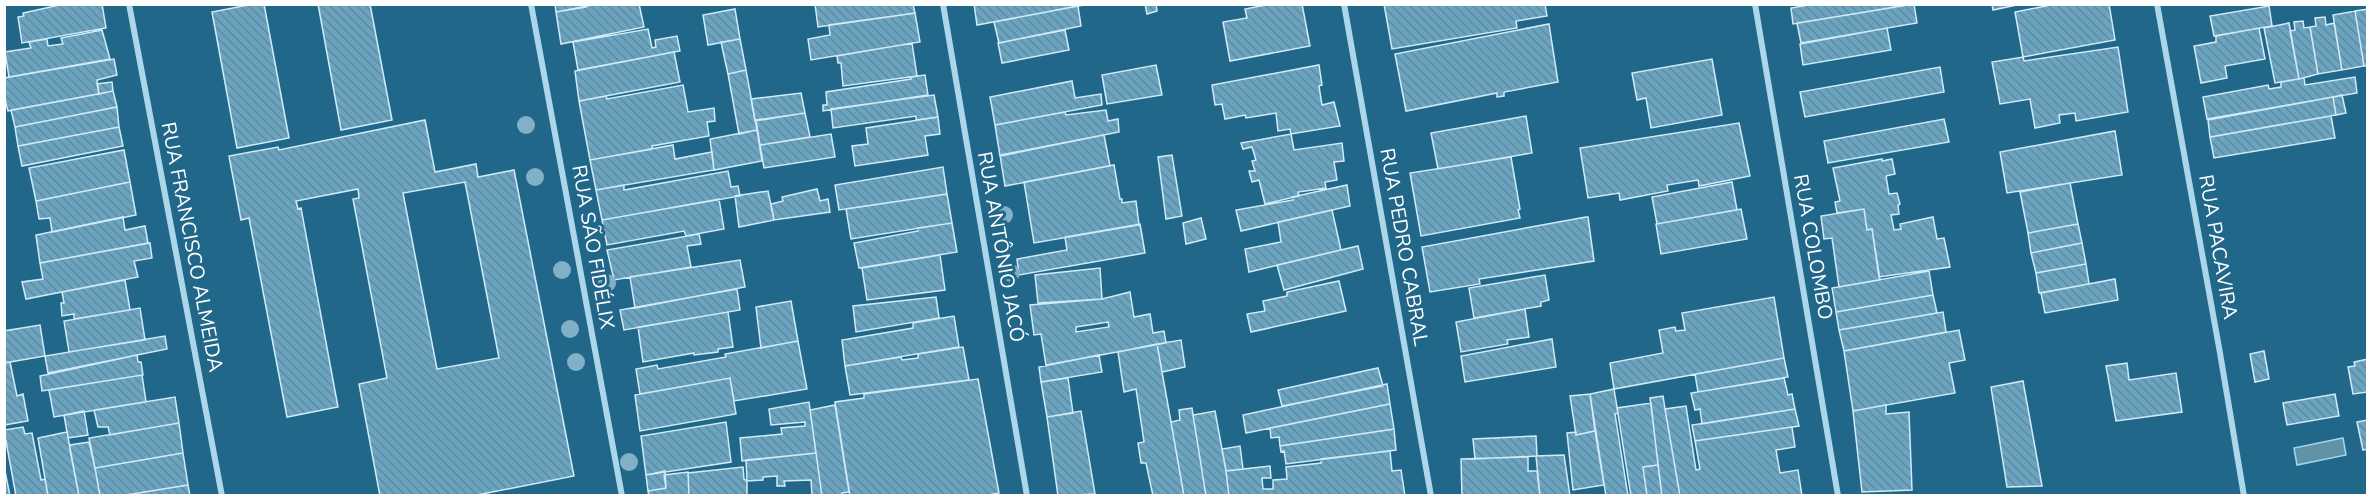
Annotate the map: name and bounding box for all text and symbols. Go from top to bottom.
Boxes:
street label: RUA FRANCISCO ALMEIDA [155,120,230,375]
street label: RUA PEDRO CABRAL [1373,146,1435,348]
street label: RUA ANTÔNIO JACÓ [971,150,1031,344]
street label: RUA SÃO FIDÉLIX [565,163,621,331]
street label: RUA COLOMBO [1787,172,1839,322]
street label: RUA PACAVIRA [2192,173,2244,322]

